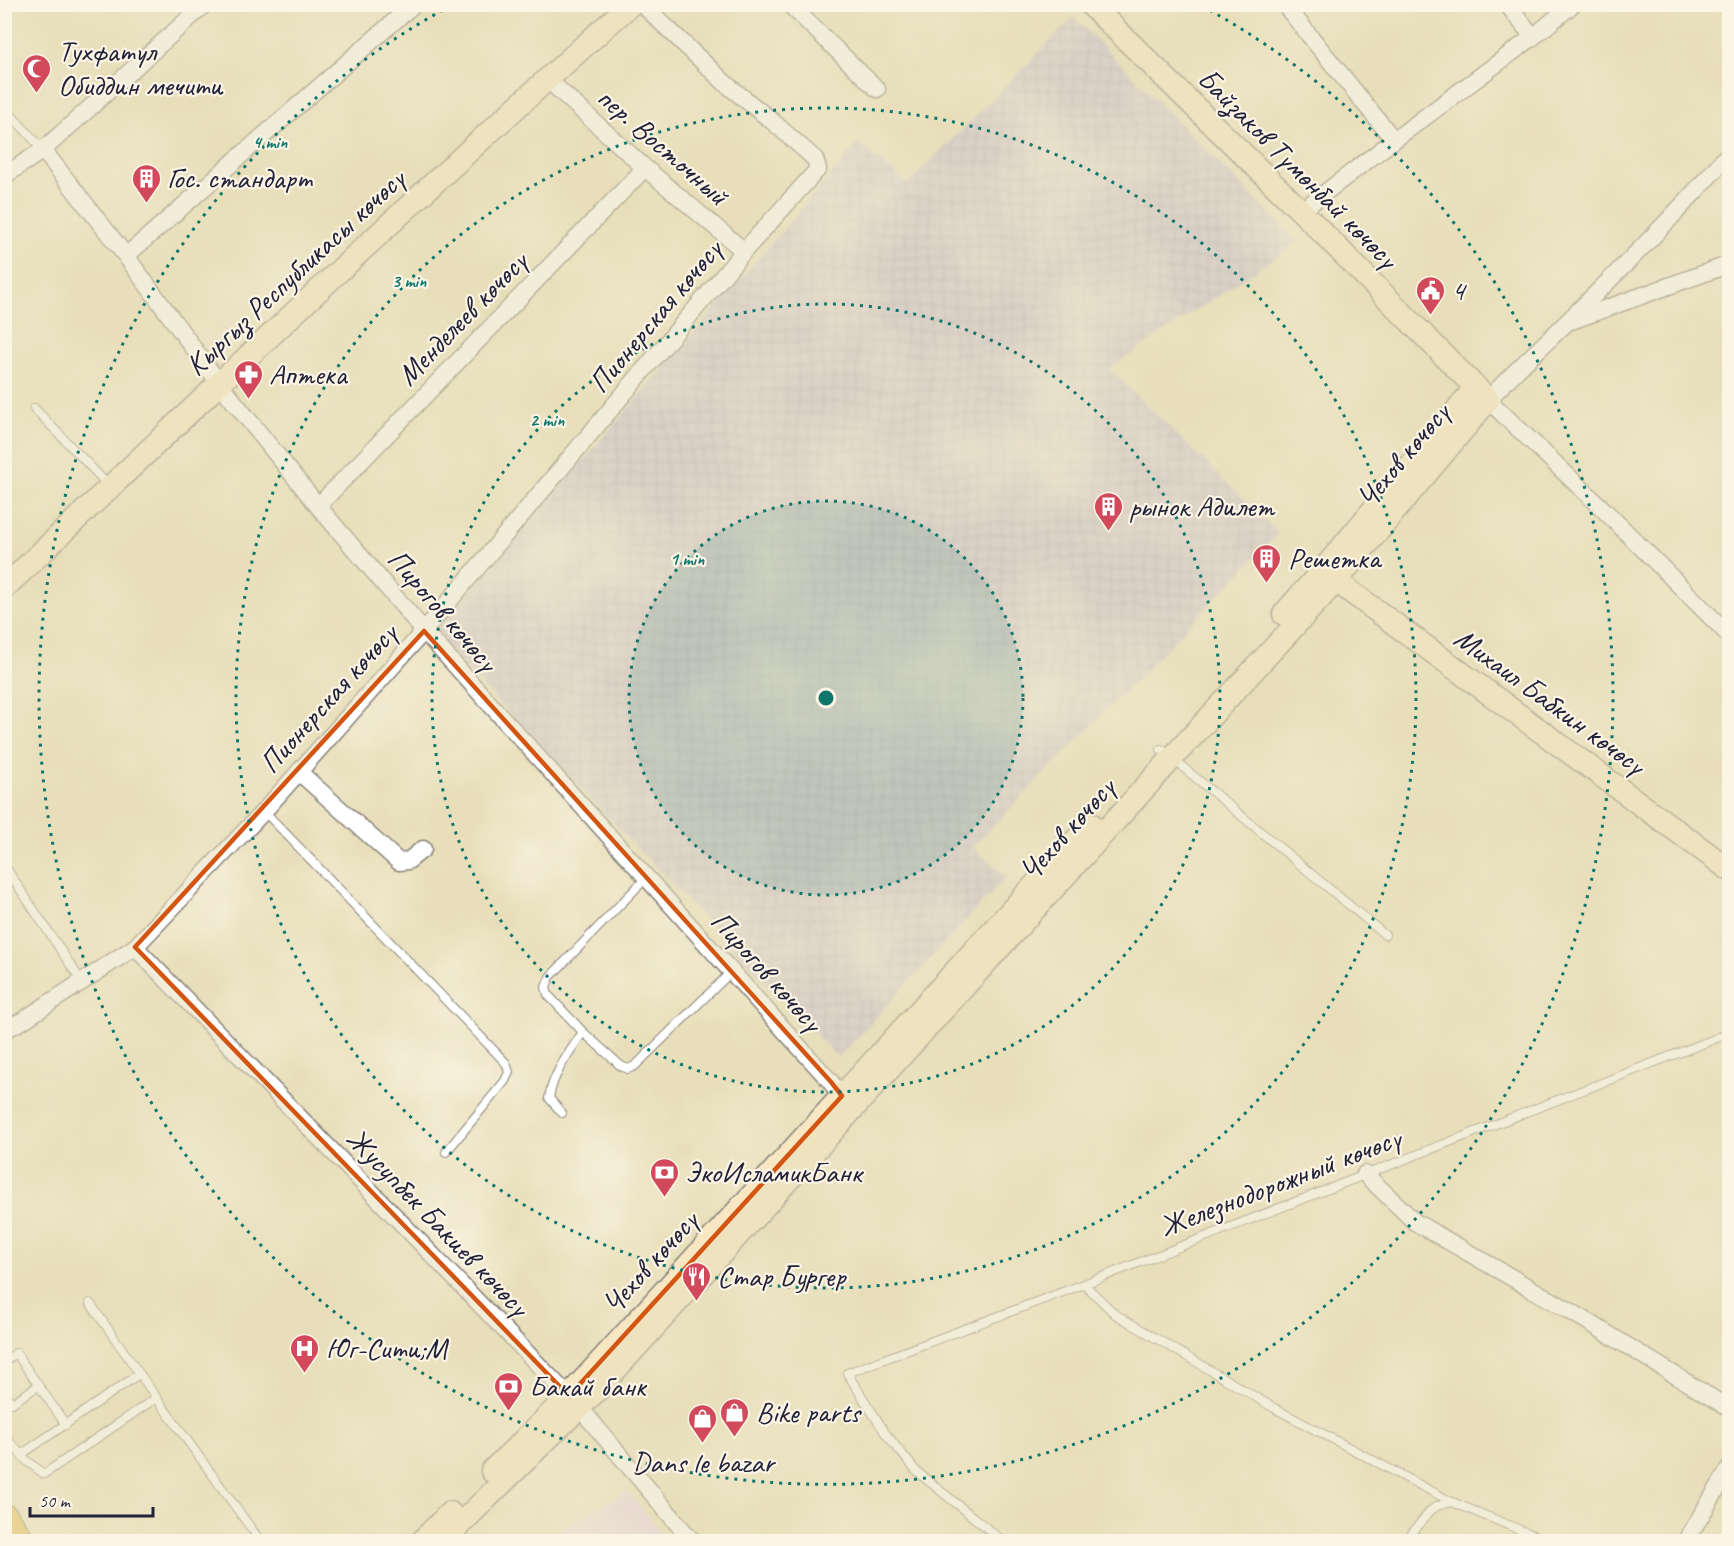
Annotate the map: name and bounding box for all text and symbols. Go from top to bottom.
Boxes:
place label: Тухфатул Обиддин мечити [58,32,224,104]
mosque icon: Тухфатул Обиддин мечити [21,52,53,94]
street label: Байзаков Түмөнбай көчөсү [1190,60,1408,278]
street label: пер. Восточный [589,78,738,215]
text: 4 min [253,131,288,153]
street label: Кыргыз Республикасы көчөсү [177,158,415,384]
place label: Гос. стандарт [167,159,314,197]
building icon: Гос. стандарт [130,162,162,204]
street label: Пионерская көчөсү [580,229,732,401]
street label: Менделеев көчөсү [388,241,537,393]
text: 3 min [392,270,427,292]
place label: 4 [1451,271,1467,309]
public building icon: 4 [1414,274,1446,316]
place label: Аптека [269,355,349,393]
pharmacy icon: Аптека [232,358,264,400]
street label: Чехов көчөсү [1348,392,1460,515]
text: 2 min [530,409,565,431]
place label: рынок Адилет [1129,487,1276,525]
building icon: рынок Адилет [1092,490,1124,532]
place label: Решетка [1288,539,1383,577]
street label: Пирогов көчөсү [379,541,509,681]
building icon: Решетка [1251,542,1283,584]
text: 1 min [670,548,705,570]
street label: Пионерская көчөсү [251,613,407,781]
street label: Михаил Бабкин көчөсү [1447,619,1655,785]
centre of rings [816,688,836,708]
street label: Чехов көчөсү [1011,767,1125,889]
street label: Пирогов көчөсү [703,902,833,1042]
street label: Железнодорожный көчөсү [1154,1117,1409,1246]
street label: Жусупбек Бакиев көчөсү [338,1120,540,1326]
place label: ЭкоИсламикБанк [685,1153,864,1191]
bank icon: ЭкоИсламикБанк [648,1156,680,1198]
street label: Чехов көчөсү [594,1200,708,1322]
place label: Стар Бургер [717,1257,847,1295]
restaurant icon: Стар Бургер [680,1260,712,1302]
place label: Юг-Сити;M [326,1329,449,1367]
hospital icon: Юг-Сити;M [289,1332,321,1374]
place label: Бакай банк [529,1367,648,1405]
bank icon: Бакай банк [492,1370,524,1412]
place label: Bike parts [756,1393,863,1431]
shop icon: Bike parts [719,1396,751,1438]
shop icon: Dans le bazar [687,1402,719,1444]
place label: Dans le bazar [632,1443,776,1481]
scale bar [30,1480,153,1518]
text: 50 m [39,1490,72,1512]

